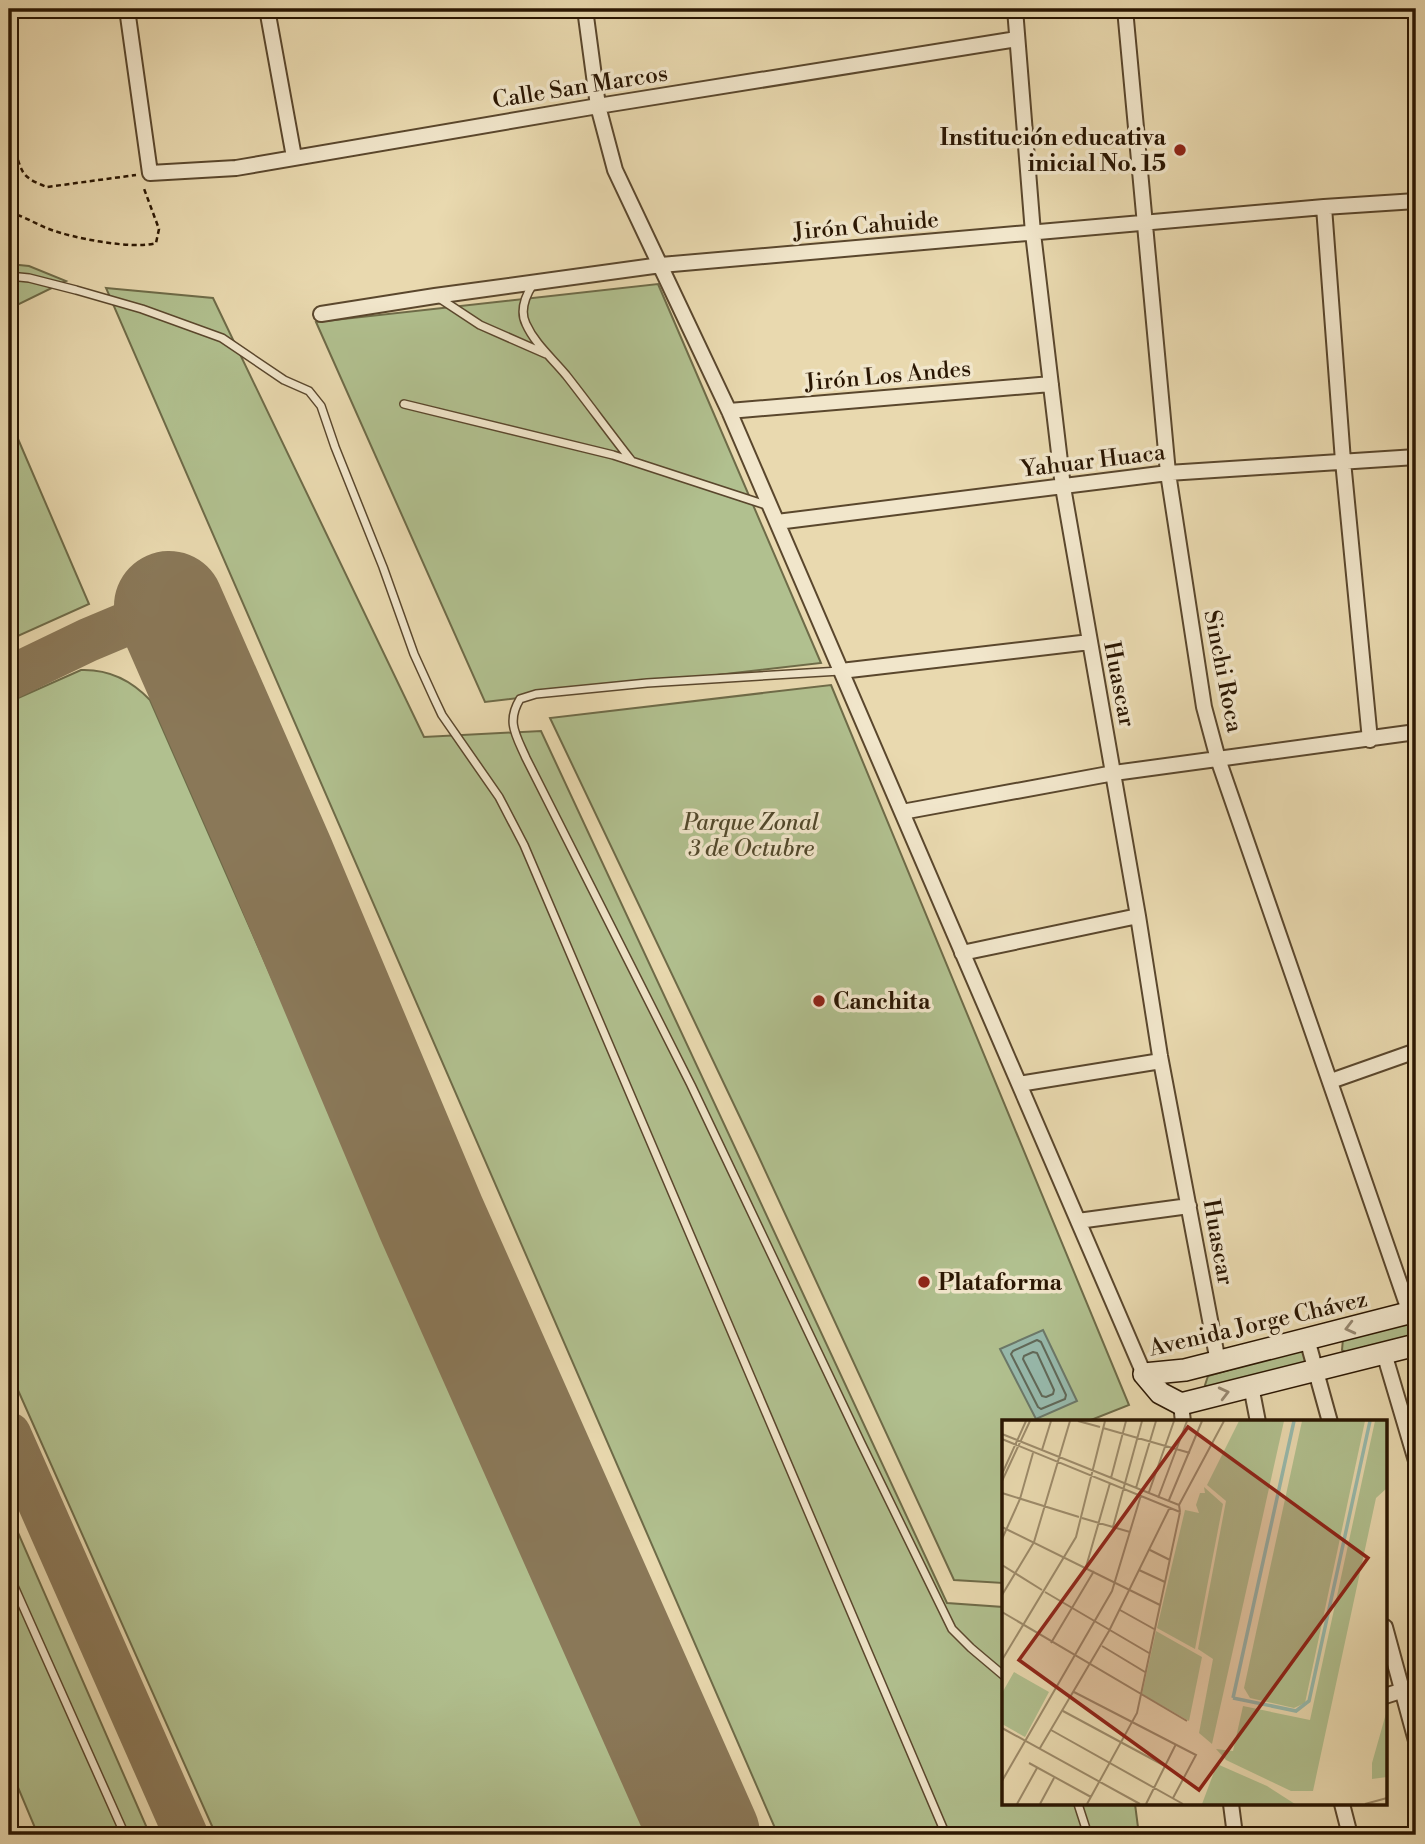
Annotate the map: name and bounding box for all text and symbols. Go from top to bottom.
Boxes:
street label: Calle San Marcos [491,59,670,115]
place label: Institución educativa inicial No. 15 [940,124,1167,178]
marker: Institución educativa inicial No. 15 [1172,142,1188,158]
street label: Jirón Cahuide [791,206,940,246]
street label: Jirón Los Andes [803,355,972,397]
street label: Yahuar Huaca [1018,438,1167,484]
street label: Sinchi Roca [1197,608,1249,735]
street label: Huascar [1097,639,1141,729]
park label: Parque Zonal 3 de Octubre [682,809,819,863]
place label: Canchita [833,988,931,1016]
marker: Canchita [811,993,827,1009]
street label: Huascar [1197,1197,1239,1287]
place label: Plataforma [938,1269,1063,1297]
marker: Plataforma [916,1274,932,1290]
street label: Avenida Jorge Chávez [1145,1285,1370,1363]
one-way arrow [1344,1320,1356,1334]
one-way arrow [1218,1387,1230,1401]
inset map [1002,1420,1386,1806]

